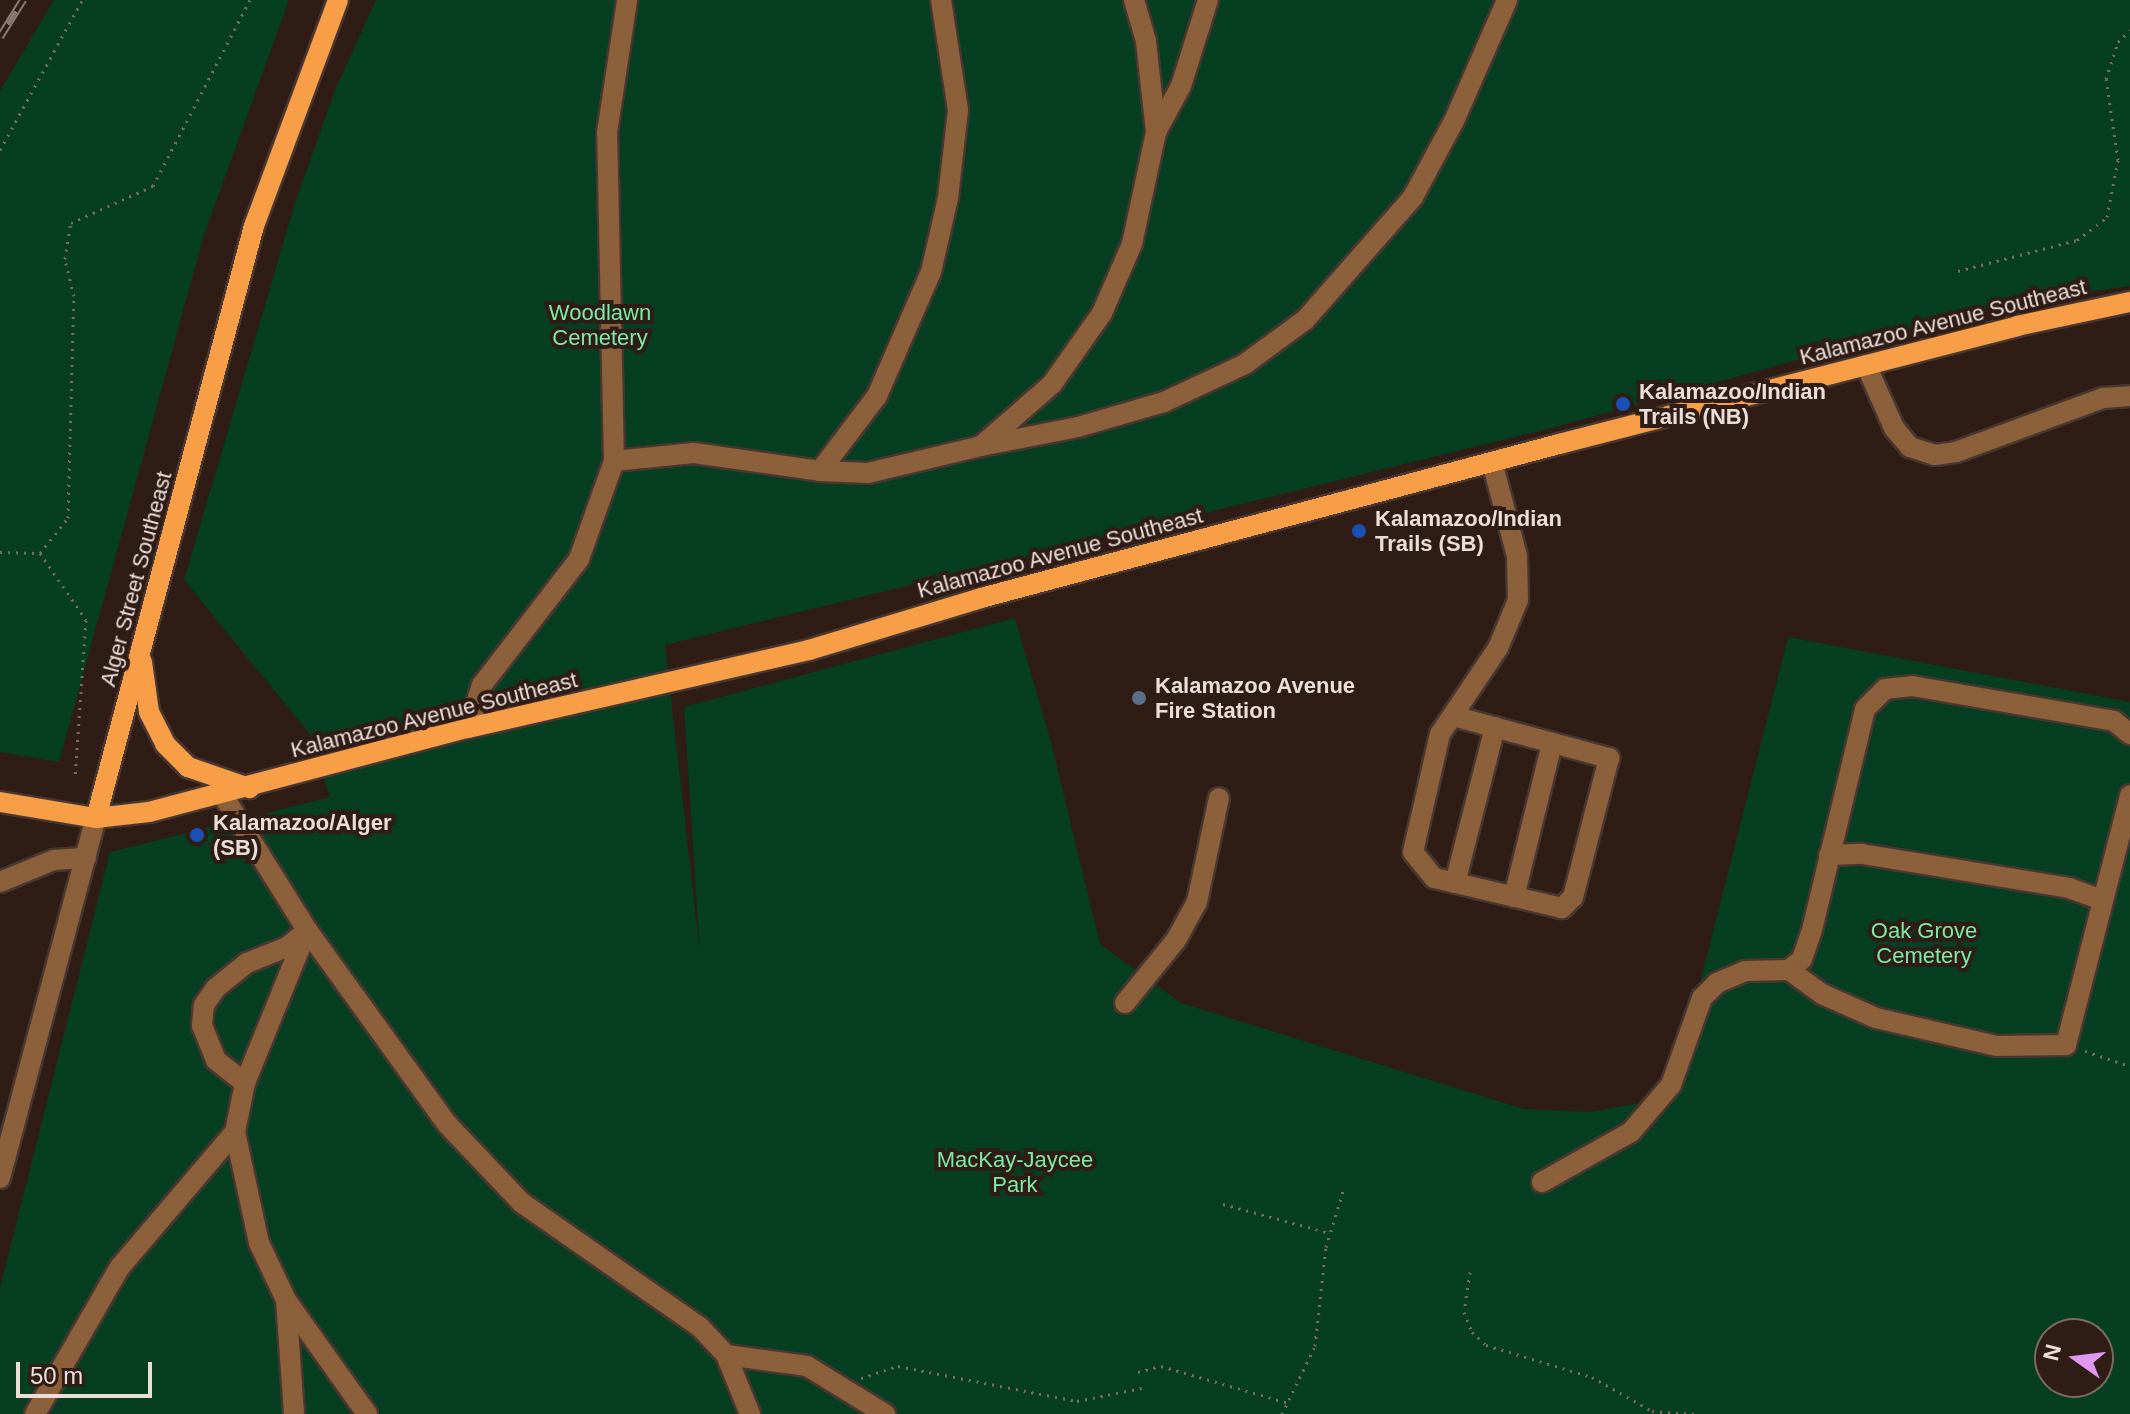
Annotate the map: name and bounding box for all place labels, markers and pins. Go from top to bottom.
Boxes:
place label: Kalamazoo/Indian Trails (NB) [1639,378,1826,430]
marker: Kalamazoo/Indian Trails (NB) [1614,395,1632,413]
place label: Kalamazoo/Indian Trails (SB) [1375,505,1562,556]
marker: Kalamazoo/Indian Trails (SB) [1350,522,1368,540]
place label: Kalamazoo Avenue Fire Station [1155,672,1356,724]
marker: Kalamazoo Avenue Fire Station [1130,689,1148,707]
place label: Kalamazoo/Alger (SB) [213,809,391,860]
marker: Kalamazoo/Alger (SB) [188,826,206,844]

